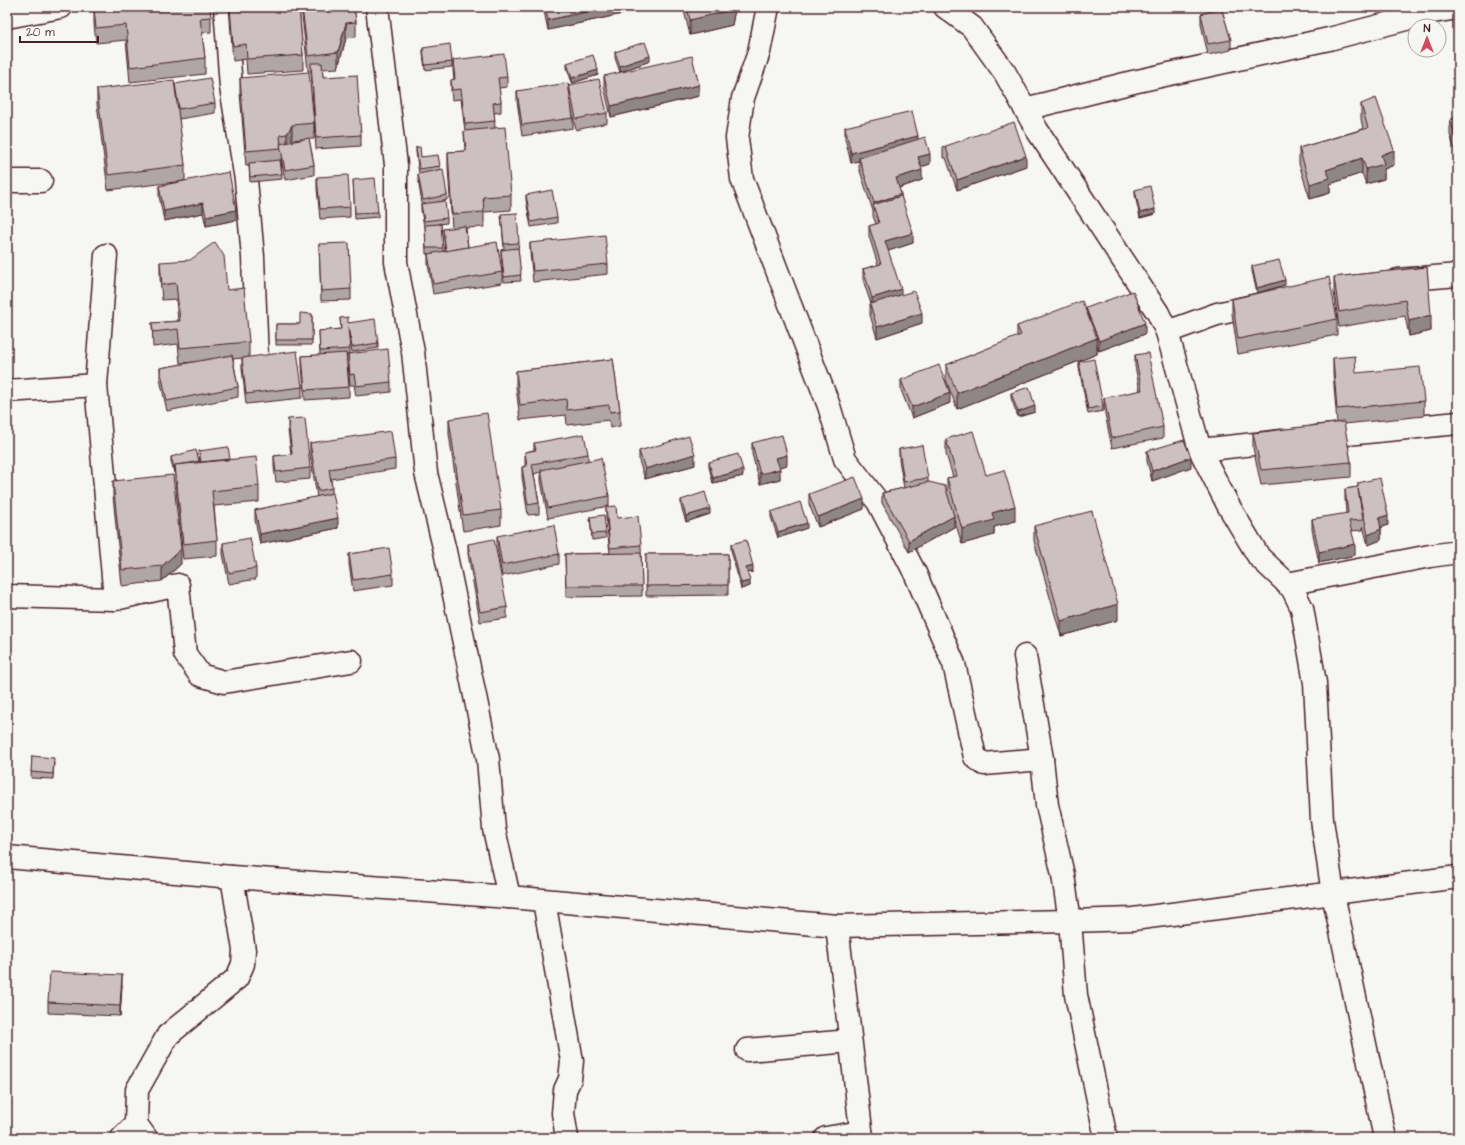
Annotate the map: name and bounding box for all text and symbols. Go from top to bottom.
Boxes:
scale bar [20,18,98,44]
north arrow [1407,18,1447,58]
text: N [1424,21,1431,36]
text: 20 m [26,24,55,41]

